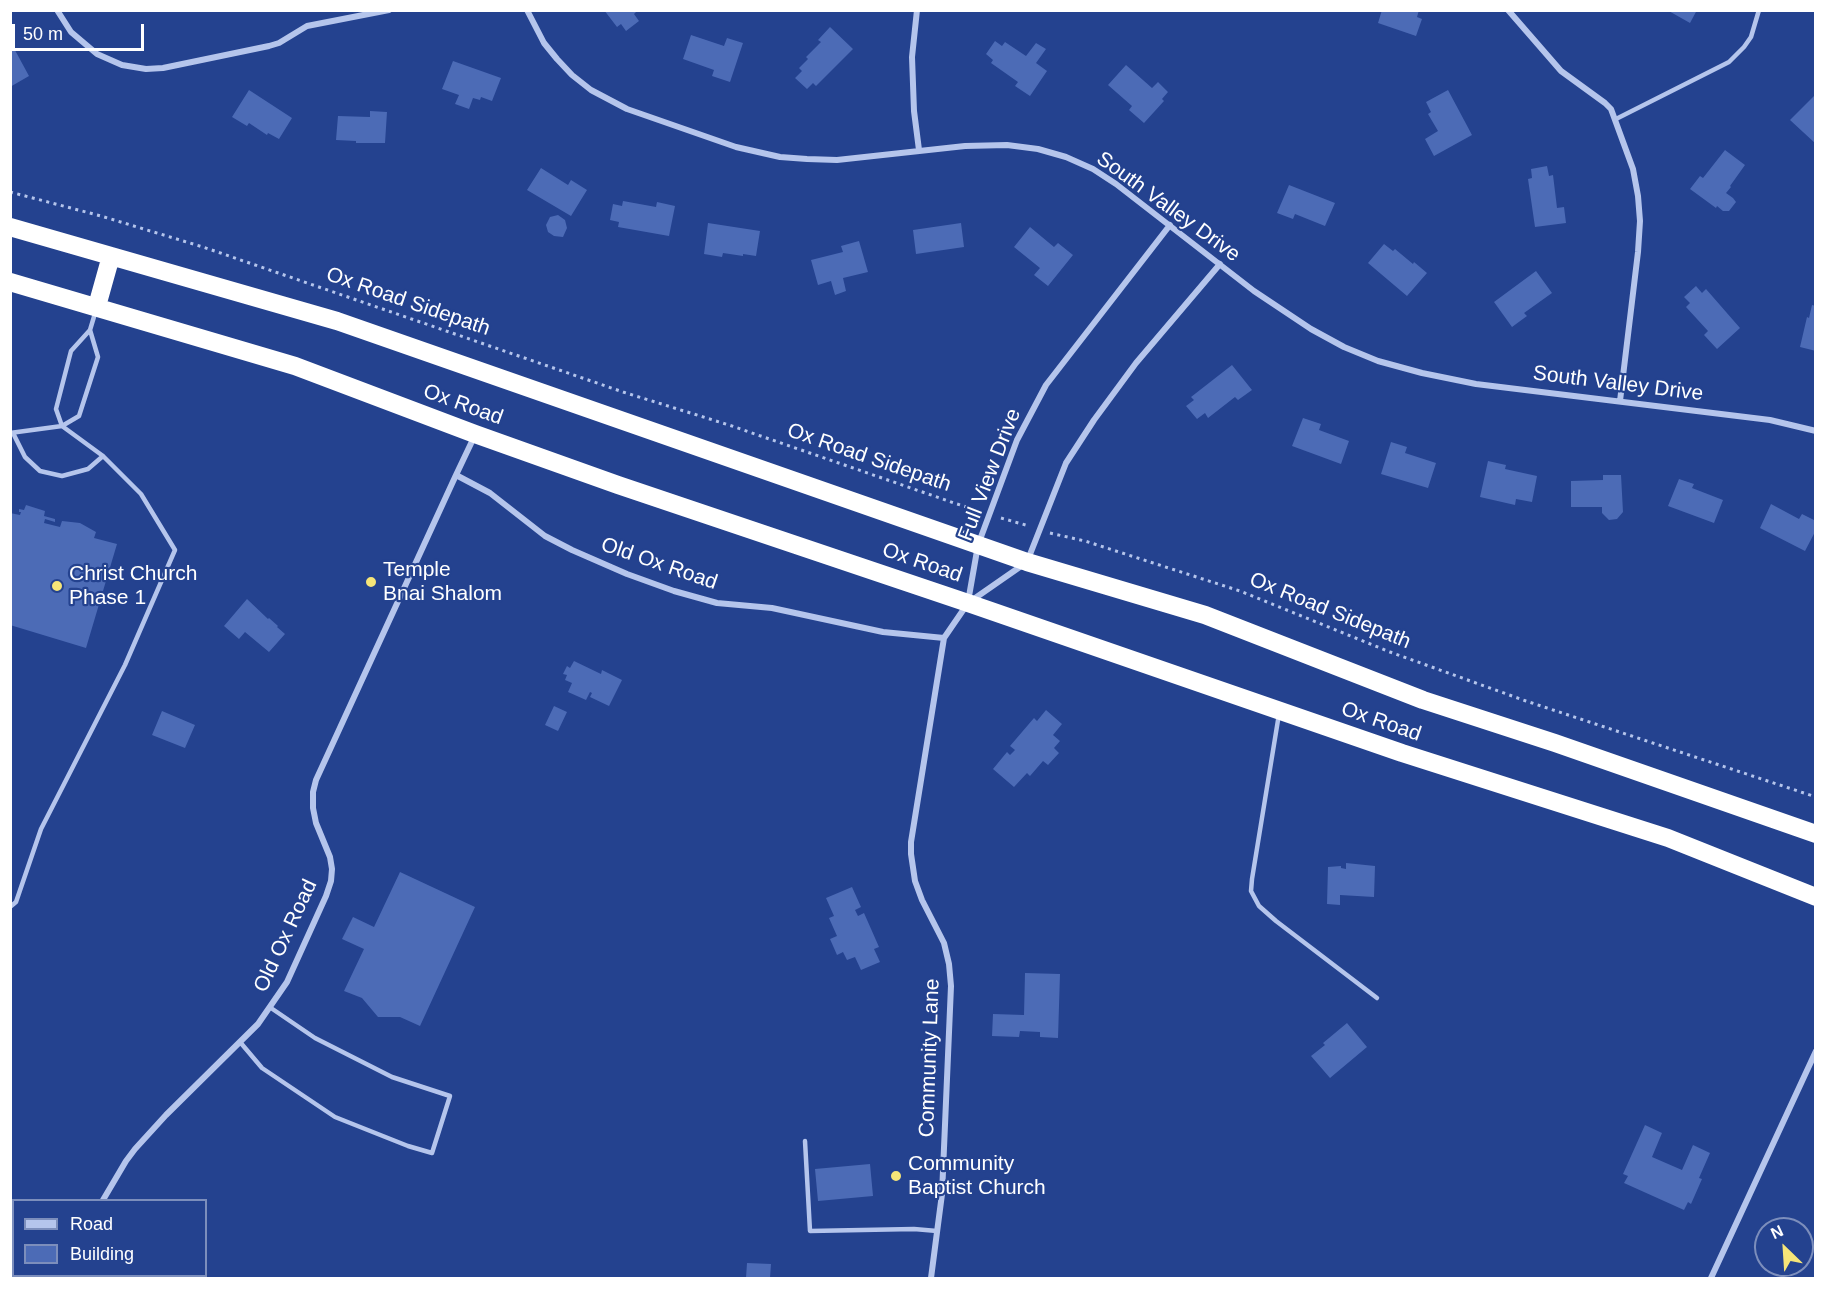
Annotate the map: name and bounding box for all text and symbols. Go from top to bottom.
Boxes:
scale bar [15,12,147,50]
text: 50 m [23,24,63,44]
street label: South Valley Drive [1091,146,1245,268]
street label: Ox Road Sidepath [323,262,493,342]
street label: South Valley Drive [1532,361,1704,407]
street label: Ox Road [420,379,506,431]
street label: Full View Drive [953,405,1027,545]
street label: Ox Road Sidepath [784,418,954,498]
street label: Old Ox Road [598,532,720,596]
street label: Ox Road [879,538,965,588]
place label: Temple Bnai Shalom [383,557,502,607]
place label: Christ Church Phase 1 [69,561,197,611]
street label: Ox Road Sidepath [1246,567,1414,655]
marker: Temple Bnai Shalom [364,575,378,589]
marker: Christ Church Phase 1 [50,579,64,593]
street label: Ox Road [1338,697,1424,747]
street label: Old Ox Road [249,876,323,996]
street label: Community Lane [915,978,945,1138]
place label: Community Baptist Church [908,1151,1046,1201]
marker: Community Baptist Church [889,1169,903,1183]
legend [12,1199,207,1277]
text: Road [70,1214,113,1234]
north arrow [1754,1217,1814,1277]
text: N [1768,1222,1786,1242]
text: Building [70,1244,134,1264]

